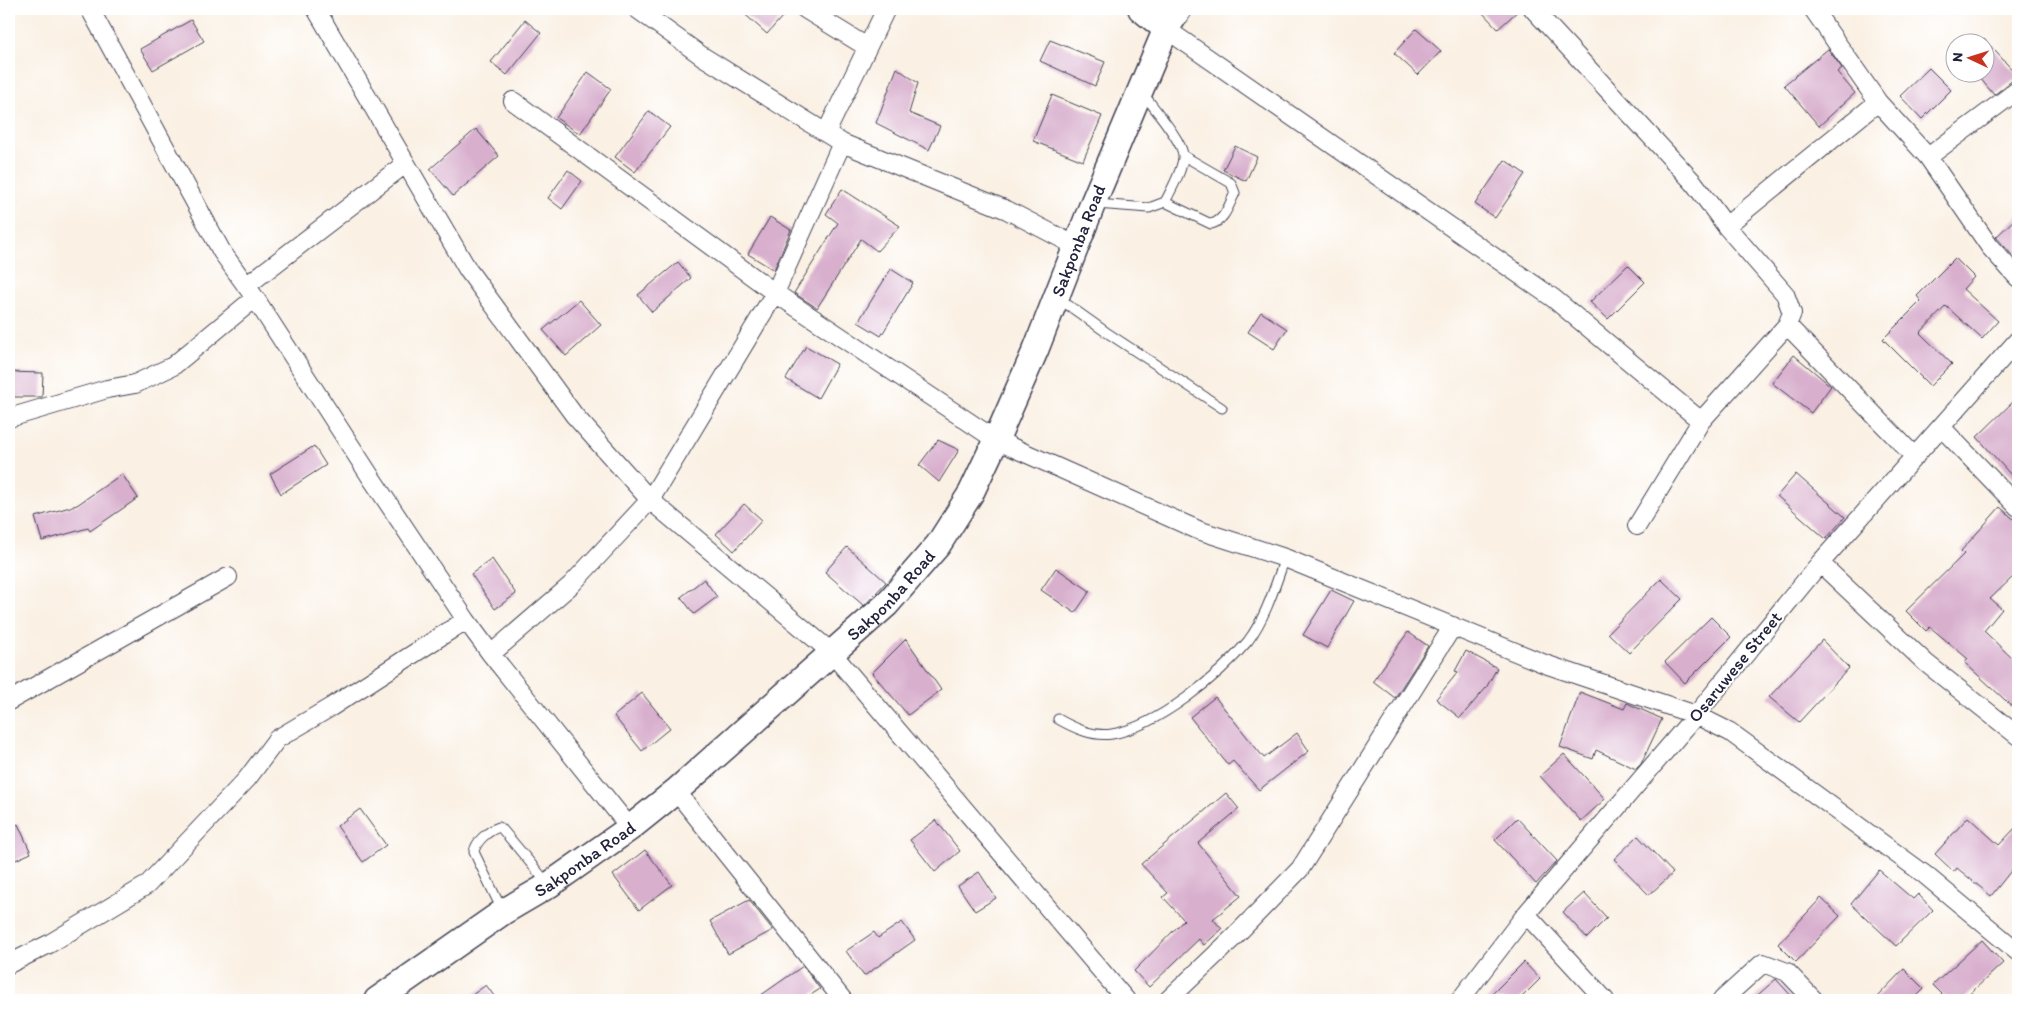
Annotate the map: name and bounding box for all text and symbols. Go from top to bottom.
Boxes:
north arrow [1944,32,1994,82]
text: N [1949,52,1966,62]
street label: Sakponba Road [1047,181,1111,300]
street label: Sakponba Road [842,545,940,646]
street label: Osaruwese Street [1683,607,1787,727]
street label: Sakponba Road [530,816,640,902]

